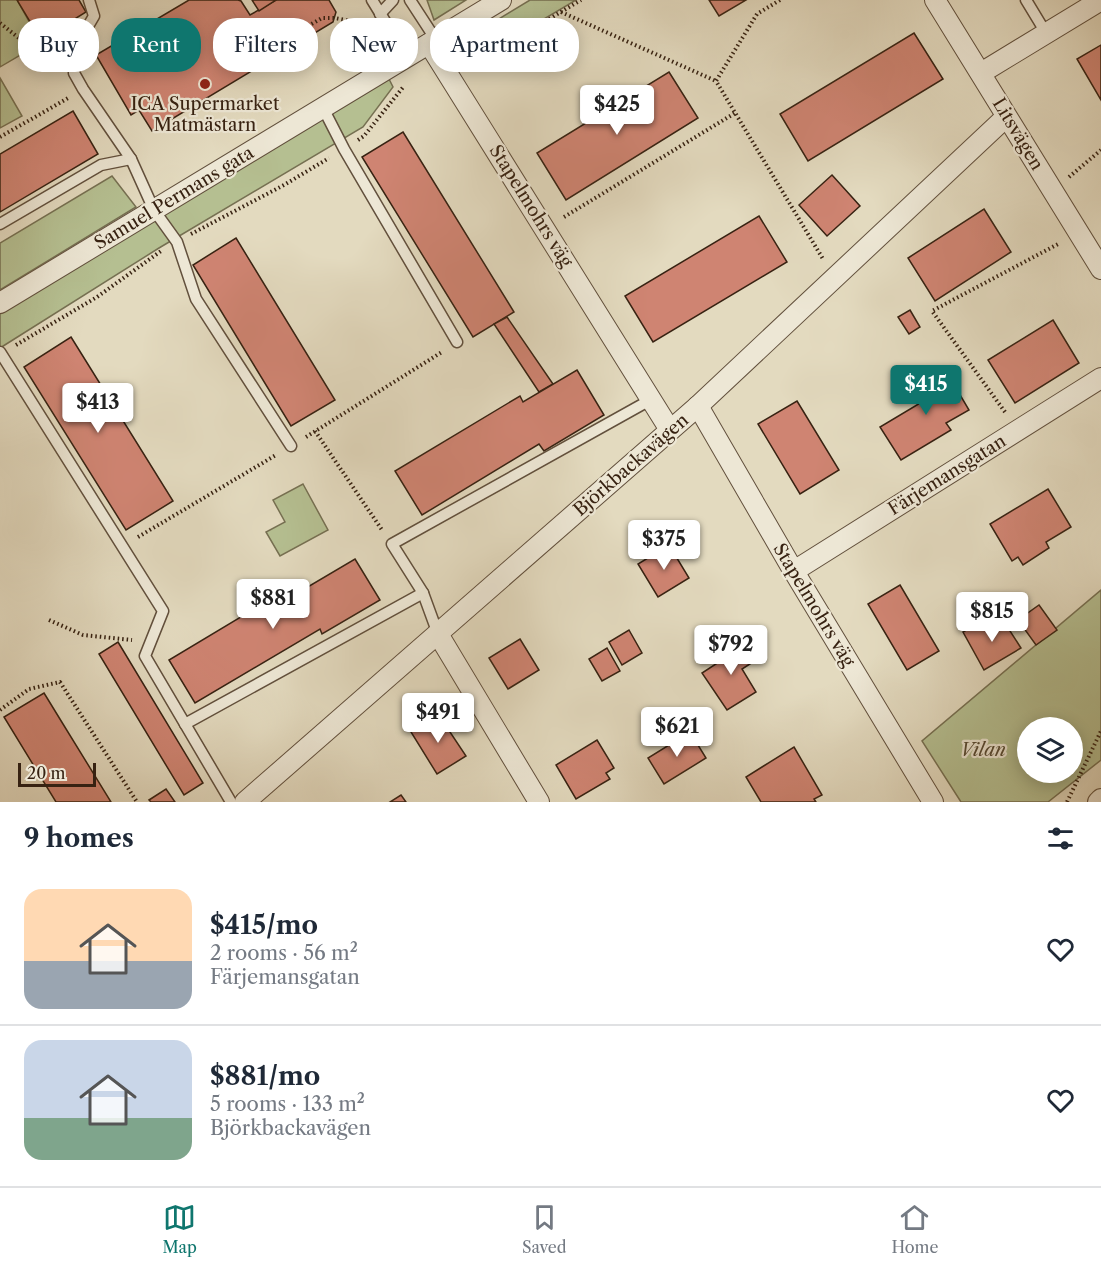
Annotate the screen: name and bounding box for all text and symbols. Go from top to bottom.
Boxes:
chip: Buy [18,18,99,72]
chip: Rent [111,18,201,72]
chip: Filters [213,18,318,72]
chip: New [330,18,418,72]
chip: Apartment [430,18,579,72]
marker: ICA Supermarket Matmästarn [198,77,212,91]
pin: $425 [581,85,653,136]
text: $425 [594,92,640,116]
place label: ICA Supermarket Matmästarn [131,93,280,136]
street label: Litsvägen [988,94,1048,174]
street label: Samuel Permans gata [90,141,258,254]
street label: Stapelmohrs väg [485,141,578,272]
pin: $415 [890,365,962,416]
text: $415 [904,372,948,396]
pin: $413 [62,383,134,434]
text: $413 [76,390,120,414]
street label: Björkbackavägen [569,409,693,521]
street label: Färjemansgatan [884,430,1010,520]
pin: $375 [628,520,700,571]
text: $375 [642,527,686,551]
street label: Stapelmohrs väg [768,539,860,671]
pin: $881 [237,579,309,630]
text: $881 [251,586,295,610]
pin: $815 [956,592,1028,643]
text: $815 [970,599,1014,623]
pin: $792 [695,625,767,676]
text: $792 [708,632,754,656]
pin: $491 [402,693,474,744]
text: $491 [416,700,460,724]
pin: $621 [641,707,713,758]
text: $621 [655,714,699,738]
map controls [1017,717,1083,783]
button: layers [1017,717,1083,783]
park label: Vilan [960,739,1006,761]
scale bar [18,760,96,788]
text: 20 m [27,763,66,783]
text: 9 homes [24,822,134,854]
icon: filters [1044,822,1077,855]
text: $415/mo [210,909,318,941]
icon: home [72,913,144,985]
icon: heart [1044,933,1077,966]
text: 2 rooms · 56 m² [210,941,358,965]
text: Färjemansgatan [210,965,360,989]
text: $881/mo [210,1060,320,1092]
icon: home [72,1064,144,1136]
icon: heart [1044,1084,1077,1117]
text: 5 rooms · 133 m² [210,1092,365,1116]
text: Björkbackavägen [210,1116,371,1140]
tab: Map [163,1201,197,1257]
tab: Saved [522,1201,566,1257]
tab: Home [891,1201,938,1257]

